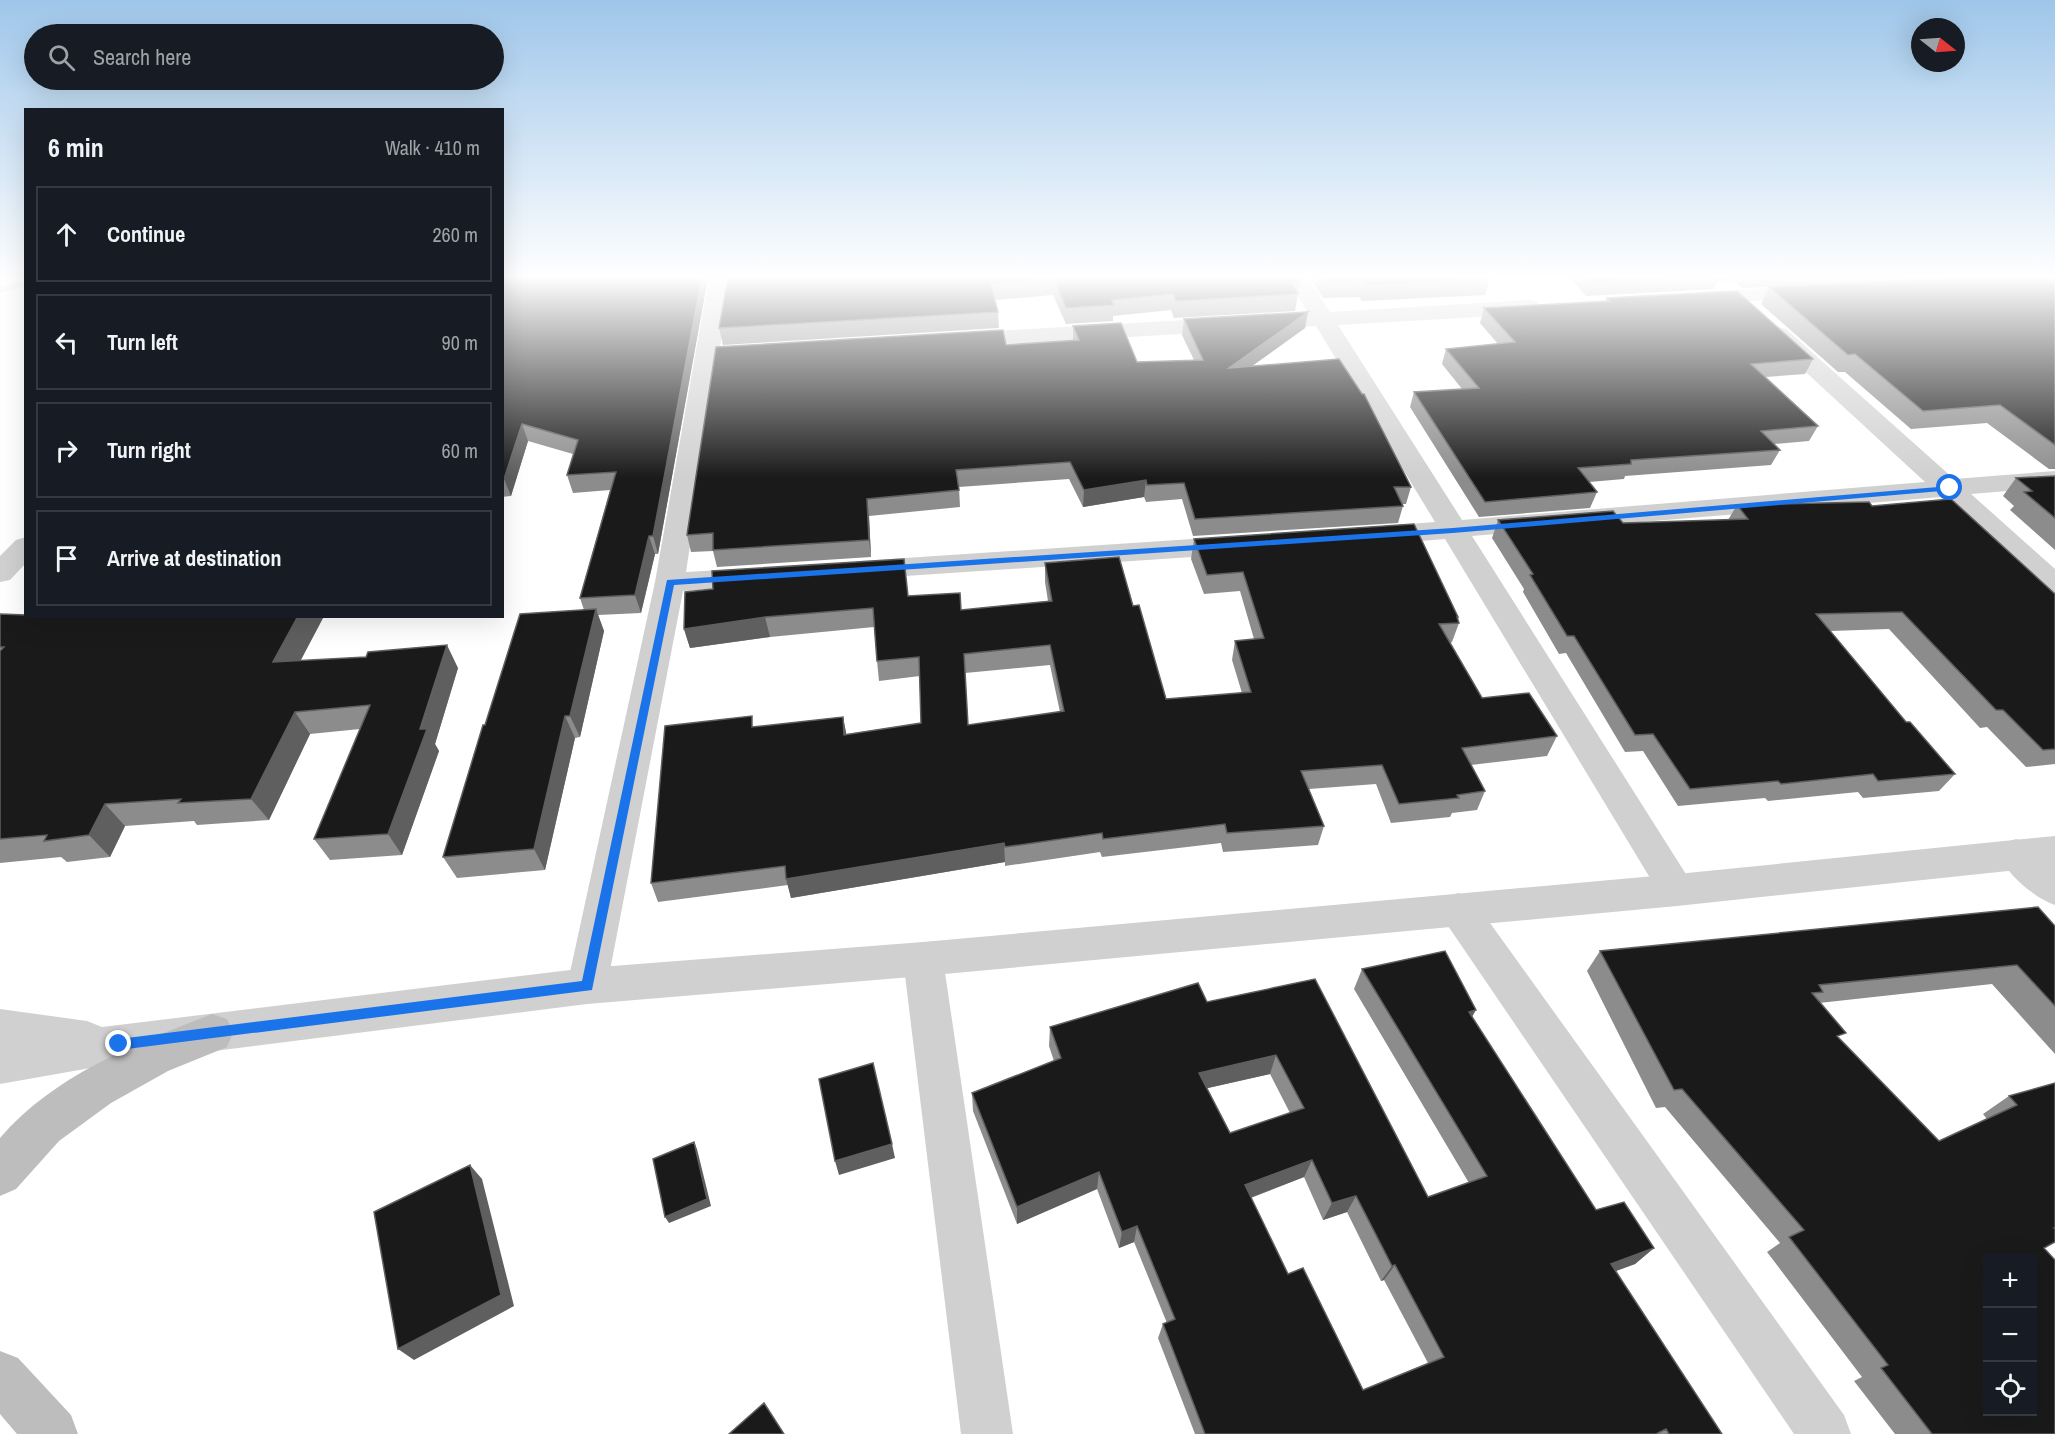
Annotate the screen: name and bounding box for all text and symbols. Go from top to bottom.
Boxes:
north arrow [1911,18,1965,72]
search box [24,24,504,90]
icon: search [45,41,78,74]
text: Search here [93,42,191,72]
text: 6 min [48,130,104,165]
text: Walk · 410 m [385,134,480,161]
icon: ahead [50,218,83,251]
text: Continue [107,219,185,249]
text: 260 m [432,221,478,248]
icon: left [50,326,83,359]
text: Turn left [107,327,178,357]
text: 90 m [442,329,478,356]
icon: right [50,434,83,467]
text: Turn right [107,435,191,465]
text: 60 m [442,437,478,464]
route start [1936,474,1962,500]
icon: arrive [50,542,83,575]
text: Arrive at destination [107,543,281,573]
route end [105,1030,131,1056]
map controls [1983,1254,2037,1416]
button: + [1983,1254,2037,1308]
button: − [1983,1308,2037,1362]
button: locate [1983,1362,2037,1416]

